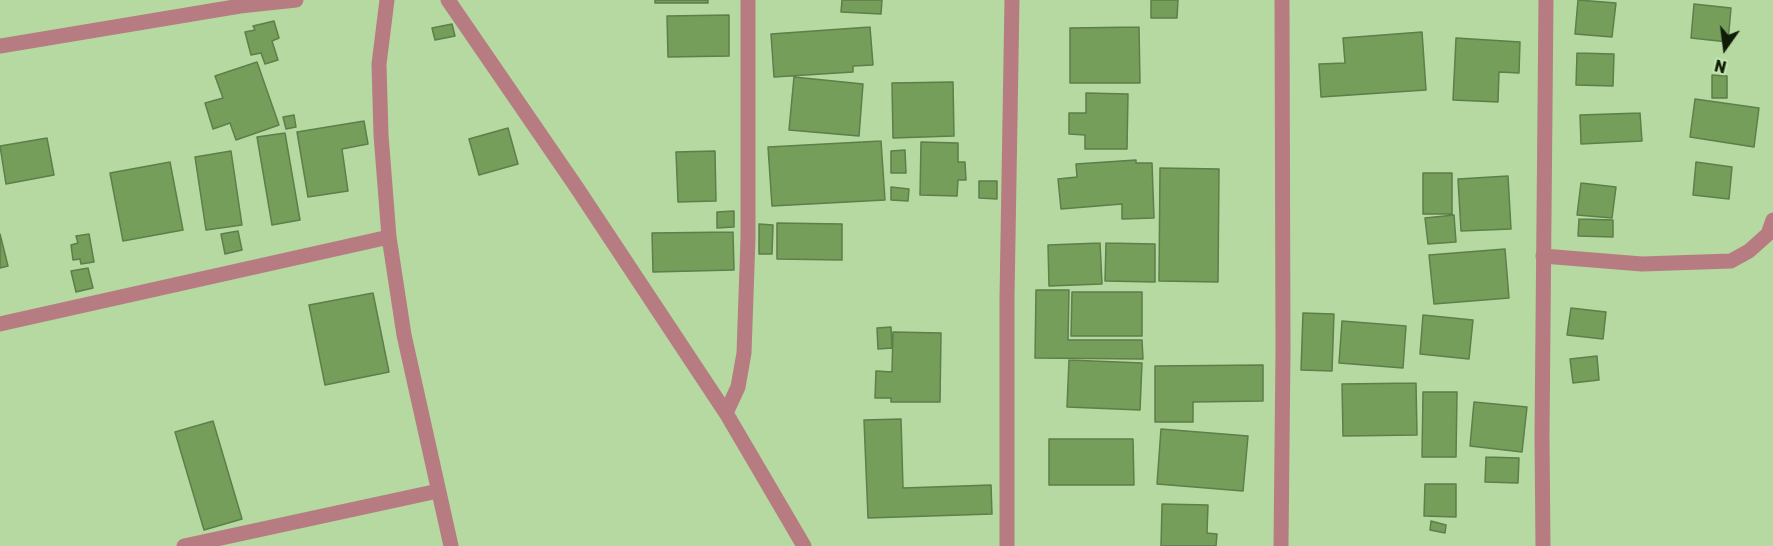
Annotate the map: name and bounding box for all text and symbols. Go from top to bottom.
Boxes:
north arrow [1695,18,1755,78]
text: N [1713,55,1728,77]

